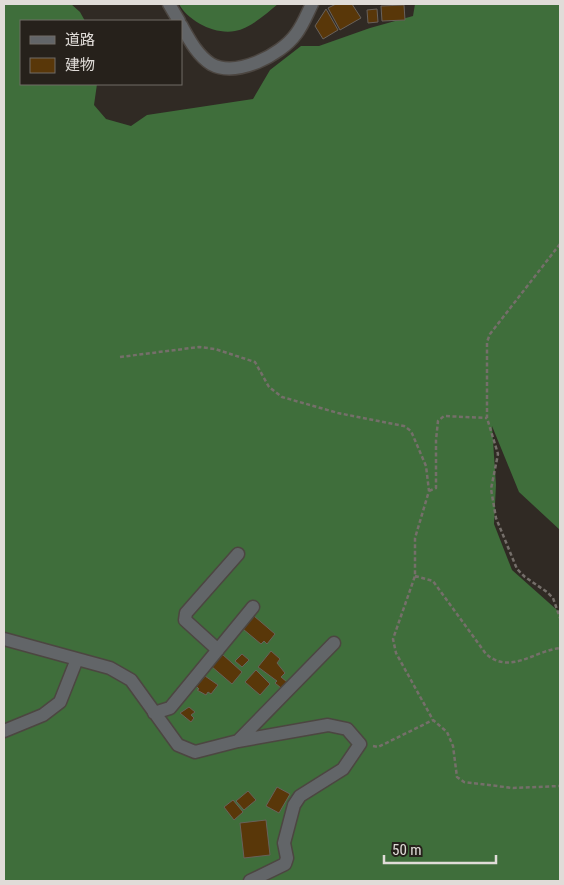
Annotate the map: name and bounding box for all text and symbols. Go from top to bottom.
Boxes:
legend [20,20,182,85]
text: 道路 [65,31,95,49]
text: 建物 [65,56,95,74]
scale bar [384,832,496,864]
text: 50 m [392,841,422,859]

